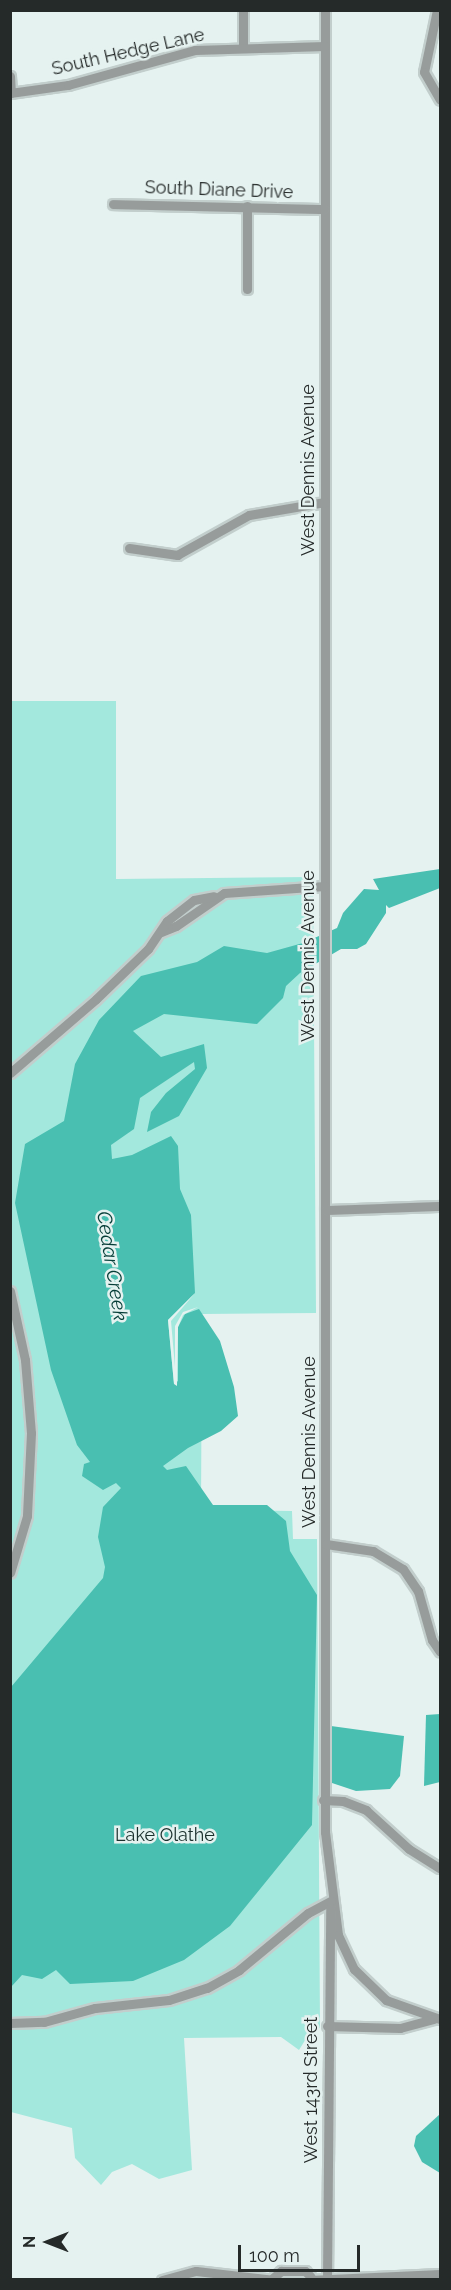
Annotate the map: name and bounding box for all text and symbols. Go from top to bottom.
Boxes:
street label: South Hedge Lane [50,24,206,80]
street label: South Diane Drive [144,177,294,203]
street label: West Dennis Avenue [297,384,319,556]
street label: West Dennis Avenue [297,870,319,1042]
water label: Cedar Creek [91,1209,133,1323]
street label: West Dennis Avenue [298,1356,320,1528]
park label: Lake Olathe [115,1824,215,1846]
street label: West 143rd Street [300,2017,322,2163]
north arrow [18,2212,78,2272]
scale bar [241,2233,362,2271]
text: N [20,2236,39,2248]
text: 100 m [249,2245,300,2266]

